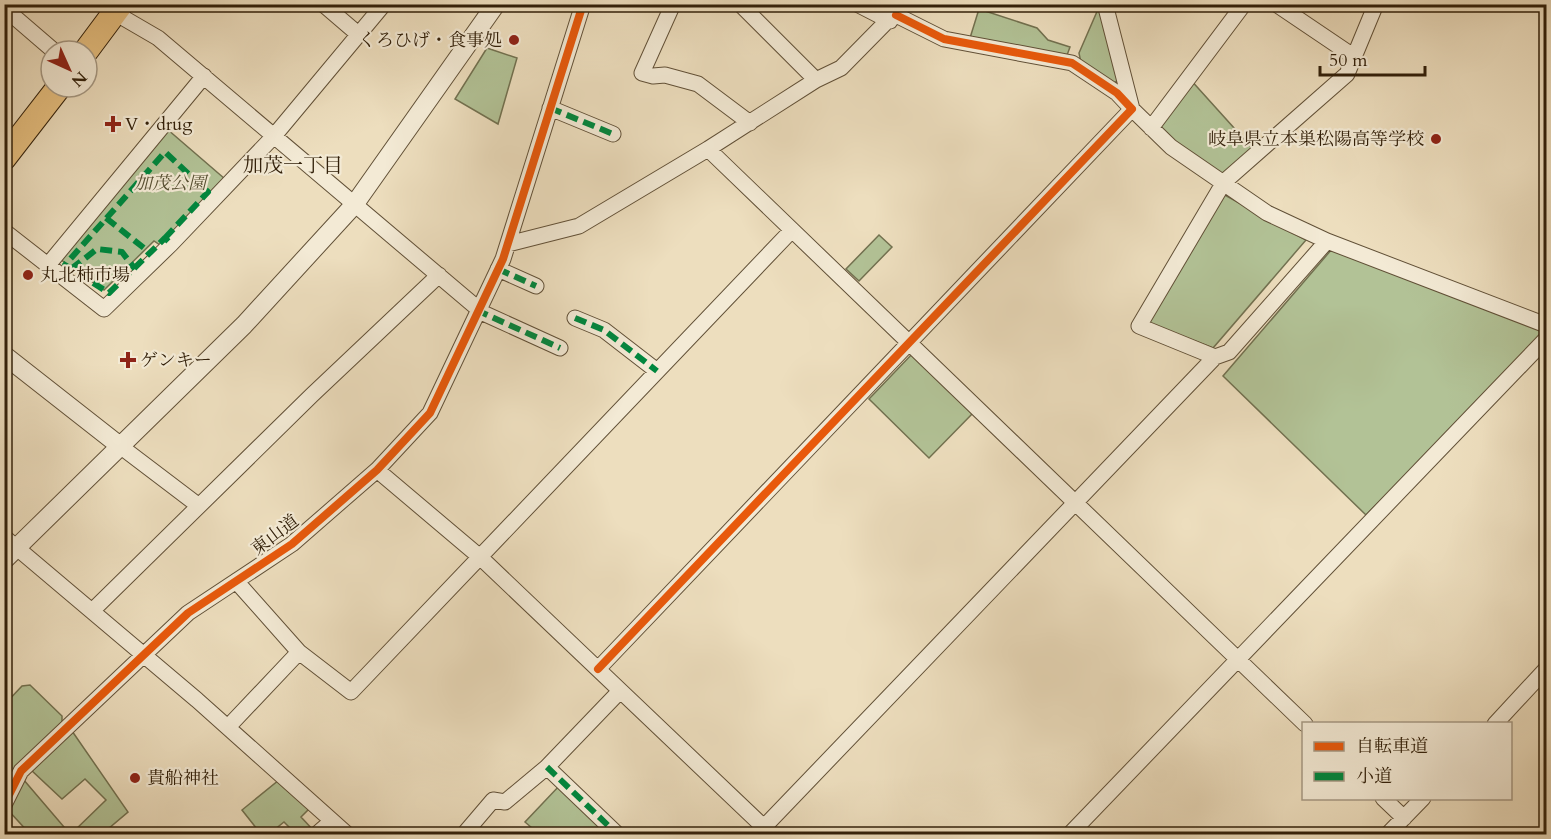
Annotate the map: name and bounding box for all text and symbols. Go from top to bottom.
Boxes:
place label: くろひげ・食事処 [358,28,502,53]
marker: くろひげ・食事処 [507,33,521,47]
north arrow [39,39,99,99]
scale bar [1320,39,1425,77]
text: 50 m [1329,48,1368,73]
text: N [66,66,92,92]
place label: V・drug [125,112,193,137]
marker: V・drug [106,117,120,131]
place label: 岐阜県立本巣松陽高等学校 [1208,127,1424,152]
marker: 岐阜県立本巣松陽高等学校 [1429,132,1443,146]
district label: 加茂一丁目 [243,152,343,179]
park label: 加茂公園 [134,171,209,196]
place label: 丸北柿市場 [40,263,130,288]
marker: 丸北柿市場 [21,268,35,282]
place label: ゲンキー [140,348,212,373]
marker: ゲンキー [121,353,135,367]
street label: 東山道 [246,509,304,561]
legend [1302,722,1512,800]
text: 自転車道 [1356,734,1428,759]
text: 小道 [1356,764,1392,789]
place label: 貴船神社 [147,766,219,791]
marker: 貴船神社 [128,771,142,785]

